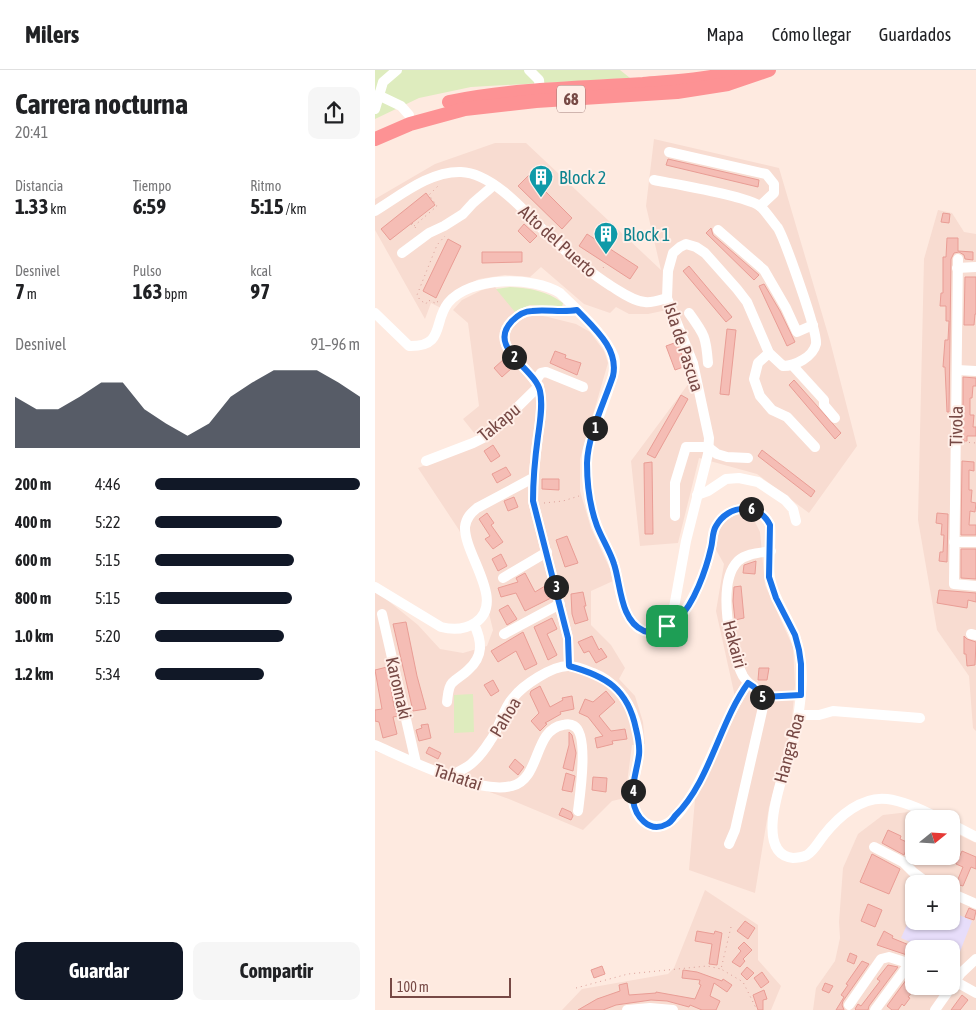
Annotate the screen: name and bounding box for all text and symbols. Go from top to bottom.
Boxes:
text: Milers [25,21,79,48]
text: Mapa [706,24,744,45]
text: Cómo llegar [772,24,851,45]
text: Guardados [879,24,951,45]
road number: 68 [557,85,585,112]
button: share [308,87,360,139]
text: Carrera nocturna [15,88,188,120]
text: 20:41 [15,123,48,141]
building icon: Block 2 [528,164,554,198]
place label: Block 2 [559,167,606,188]
text: Distancia [15,178,63,194]
text: Tiempo [133,178,171,194]
text: Ritmo [250,178,281,194]
text: 1.33 [15,194,48,218]
text: 6:59 [133,194,166,218]
text: 5:15 [250,194,284,218]
street label: Alto del Puerto [515,200,601,282]
text: km [48,201,67,217]
text: /km [284,201,307,217]
building icon: Block 1 [593,221,619,255]
place label: Block 1 [623,224,670,245]
text: Desnivel [15,263,60,279]
text: Pulso [133,263,162,279]
text: kcal [250,263,272,279]
text: 7 [15,279,25,303]
text: 163 [133,279,162,303]
text: 97 [250,279,270,303]
text: m [25,286,37,302]
text: bpm [162,286,188,302]
street label: Isla de Pascua [660,300,708,394]
text: Desnivel [15,335,66,353]
text: 91–96 m [311,335,360,353]
pin: 2 [501,344,527,370]
text: 2 [511,349,518,365]
street label: Takapu [474,398,524,446]
street label: Tivola [945,406,967,446]
pin: 1 [583,416,607,440]
text: 1 [592,420,599,436]
text: 200 m [15,475,51,493]
text: 4:46 [95,475,120,493]
pin: 6 [739,496,763,522]
text: 6 [748,501,755,517]
text: 400 m [15,513,51,531]
text: 5:22 [95,513,120,531]
text: 600 m [15,551,51,569]
text: 5:15 [95,551,120,569]
pin: 3 [543,574,569,600]
text: 3 [553,579,560,595]
text: 800 m [15,589,51,607]
text: 5:15 [95,589,120,607]
pin [646,605,688,647]
icon: arrive [653,612,681,640]
street label: Hakairi [719,618,751,670]
text: 1.0 km [15,627,54,645]
text: 5:20 [95,627,120,645]
street label: Karomaki [382,655,416,721]
text: 1.2 km [15,665,54,683]
text: 5:34 [95,665,120,683]
pin: 5 [749,684,775,710]
text: 5 [759,689,766,705]
street label: Pahoa [485,693,525,741]
street label: Hanga Roa [770,711,808,785]
street label: Tahatai [431,759,485,795]
pin: 4 [621,778,645,804]
text: 4 [630,783,637,799]
north arrow [905,810,960,865]
map controls [905,810,960,995]
button: + [905,875,960,930]
button: − [905,940,960,995]
button: Guardar [15,942,183,1000]
button: Compartir [193,942,360,1000]
scale bar [390,975,511,998]
text: 100 m [397,979,429,995]

